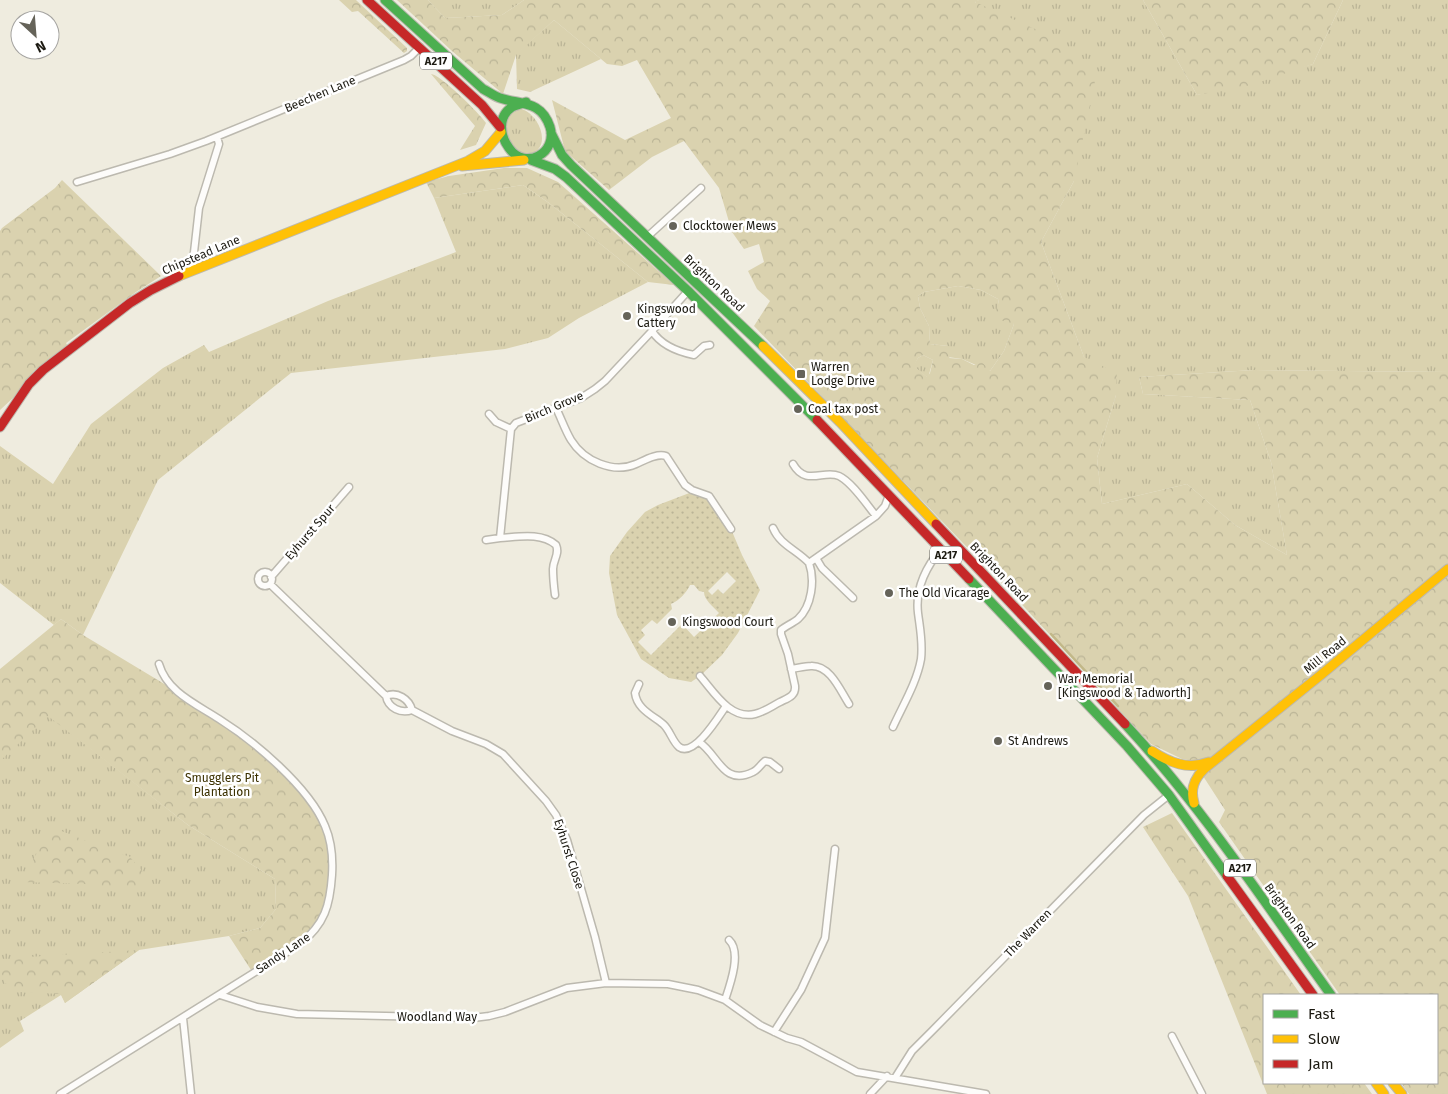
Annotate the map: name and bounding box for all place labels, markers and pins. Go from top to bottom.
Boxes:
place label: Clocktower Mews [683,219,777,233]
marker: Clocktower Mews [667,220,679,232]
place label: Kingswood Cattery [637,302,696,330]
marker: Kingswood Cattery [621,310,633,322]
place label: Warren Lodge Drive [811,360,875,388]
marker: Warren Lodge Drive [795,368,807,380]
place label: Coal tax post [808,402,879,416]
marker: Coal tax post [792,403,804,415]
place label: The Old Vicarage [899,586,989,600]
marker: The Old Vicarage [883,587,895,599]
place label: Kingswood Court [682,615,774,629]
marker: Kingswood Court [666,616,678,628]
place label: War Memorial [Kingswood & Tadworth] [1058,672,1191,700]
marker: War Memorial [Kingswood & Tadworth] [1042,680,1054,692]
place label: St Andrews [1008,734,1069,748]
marker: St Andrews [992,735,1004,747]

